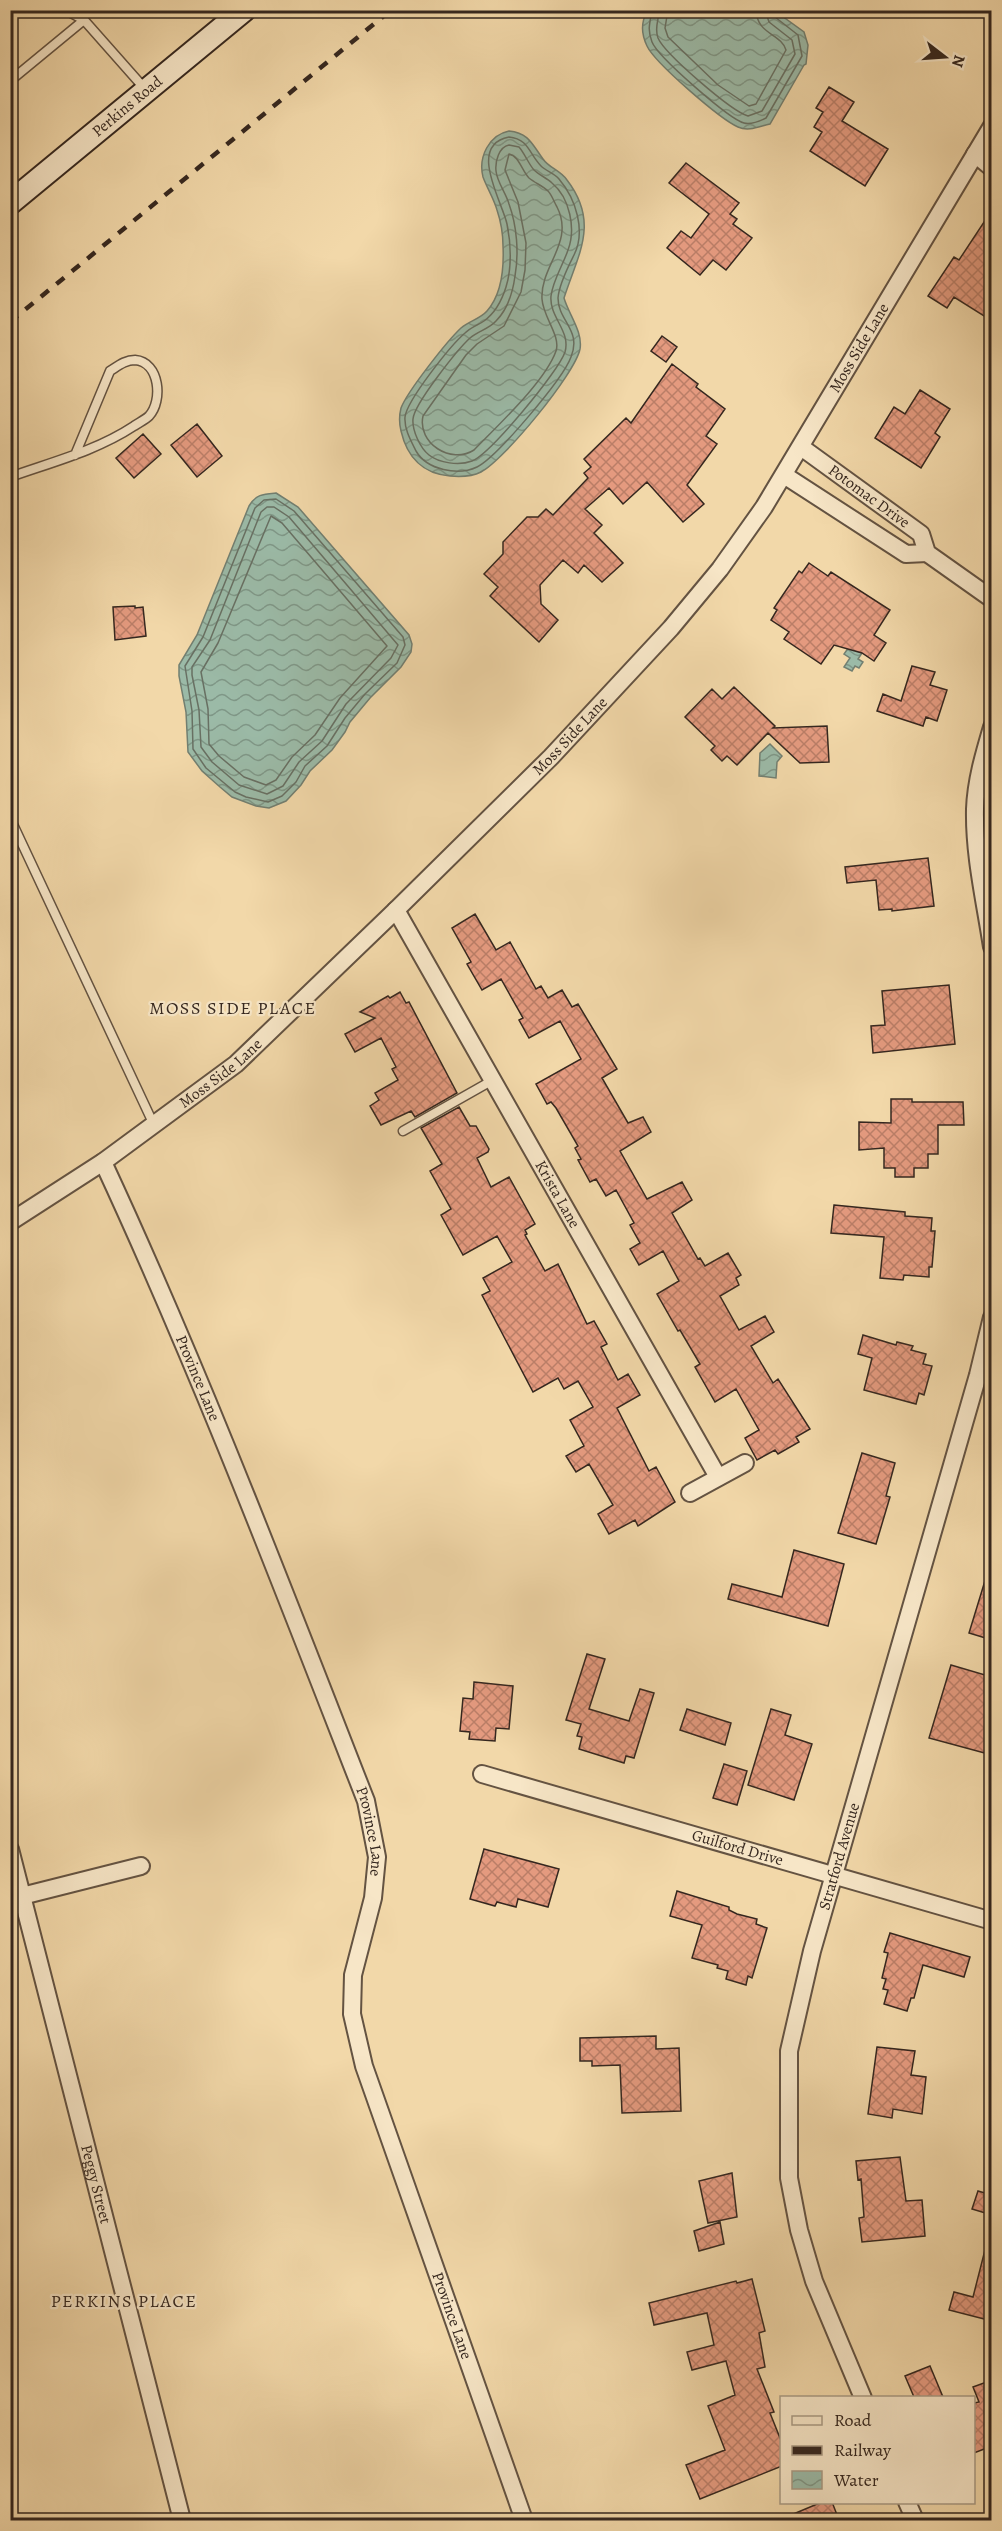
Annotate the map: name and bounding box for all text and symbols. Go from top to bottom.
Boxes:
north arrow [915,27,975,87]
text: N [946,52,971,70]
street label: Perkins Road [87,70,168,142]
street label: Moss Side Lane [824,299,894,397]
street label: Potomac Drive [824,459,914,533]
street label: Moss Side Lane [528,692,613,780]
district label: MOSS SIDE PLACE [149,996,317,1020]
street label: Moss Side Lane [175,1034,267,1113]
street label: Krista Lane [529,1156,585,1232]
street label: Province Lane [170,1332,225,1424]
street label: Province Lane [350,1783,389,1877]
street label: Stratford Avenue [813,1800,865,1913]
street label: Guilford Drive [689,1824,786,1871]
street label: Peggy Street [75,2142,117,2226]
street label: Province Lane [426,2269,478,2362]
district label: PERKINS PLACE [51,2289,197,2313]
legend [780,2396,975,2504]
text: Road [834,2408,872,2432]
text: Railway [834,2438,892,2462]
text: Water [833,2468,879,2492]

